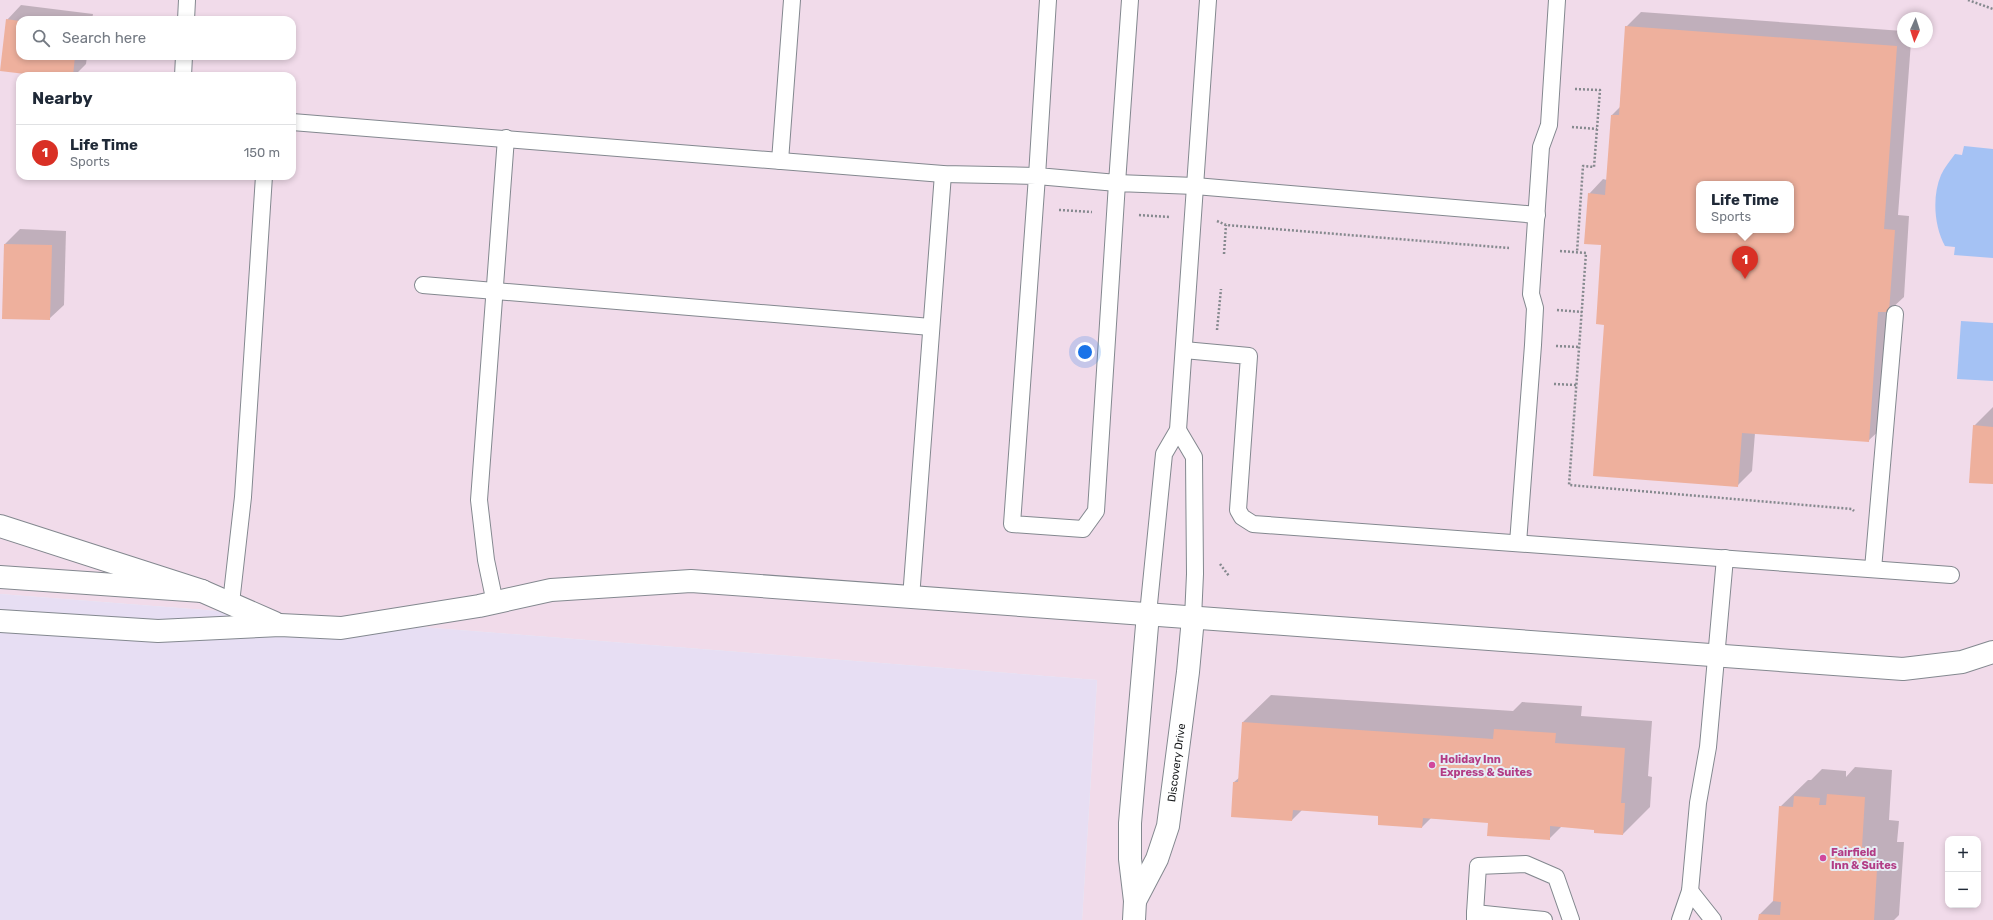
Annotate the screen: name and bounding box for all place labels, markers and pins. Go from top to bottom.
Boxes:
pin: 1 [1732,246,1758,279]
place label: Holiday Inn Express & Suites [1440,753,1532,779]
marker: Holiday Inn Express & Suites [1427,760,1437,770]
place label: Fairfield Inn & Suites [1831,846,1897,872]
marker: Fairfield Inn & Suites [1818,853,1828,863]

